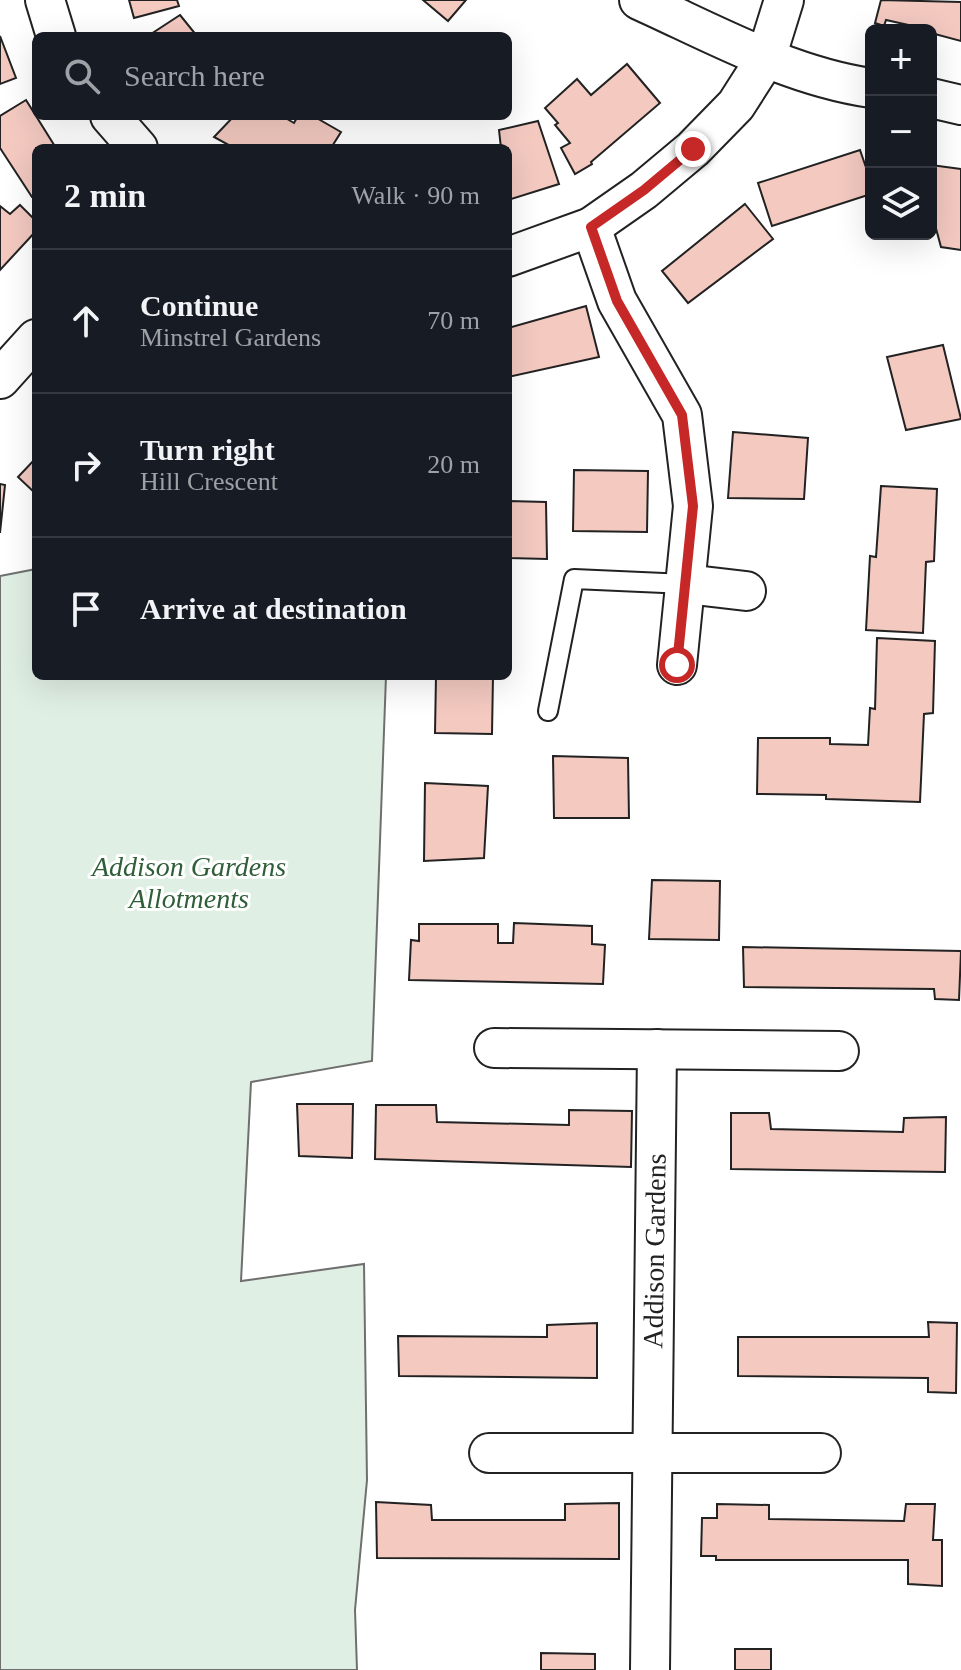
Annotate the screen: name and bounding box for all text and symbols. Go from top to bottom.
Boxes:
map controls [865,24,937,240]
button: + [865,24,937,96]
search box [32,32,512,120]
icon: search [60,54,104,98]
text: Search here [124,59,265,92]
button: − [865,96,937,168]
route end [675,131,711,167]
button: layers [865,168,937,240]
text: 2 min [64,177,146,214]
text: Walk · 90 m [351,181,480,210]
text: Continue [140,289,258,322]
icon: ahead [64,299,108,343]
text: 70 m [427,306,480,335]
text: Minstrel Gardens [140,323,321,352]
text: Turn right [140,433,275,466]
icon: right [64,443,108,487]
text: 20 m [427,450,480,479]
text: Hill Crescent [140,467,278,496]
icon: arrive [64,587,108,631]
text: Arrive at destination [140,592,407,625]
route start [659,647,695,683]
park label: Addison Gardens Allotments [90,851,286,914]
street label: Addison Gardens [637,1153,672,1349]

